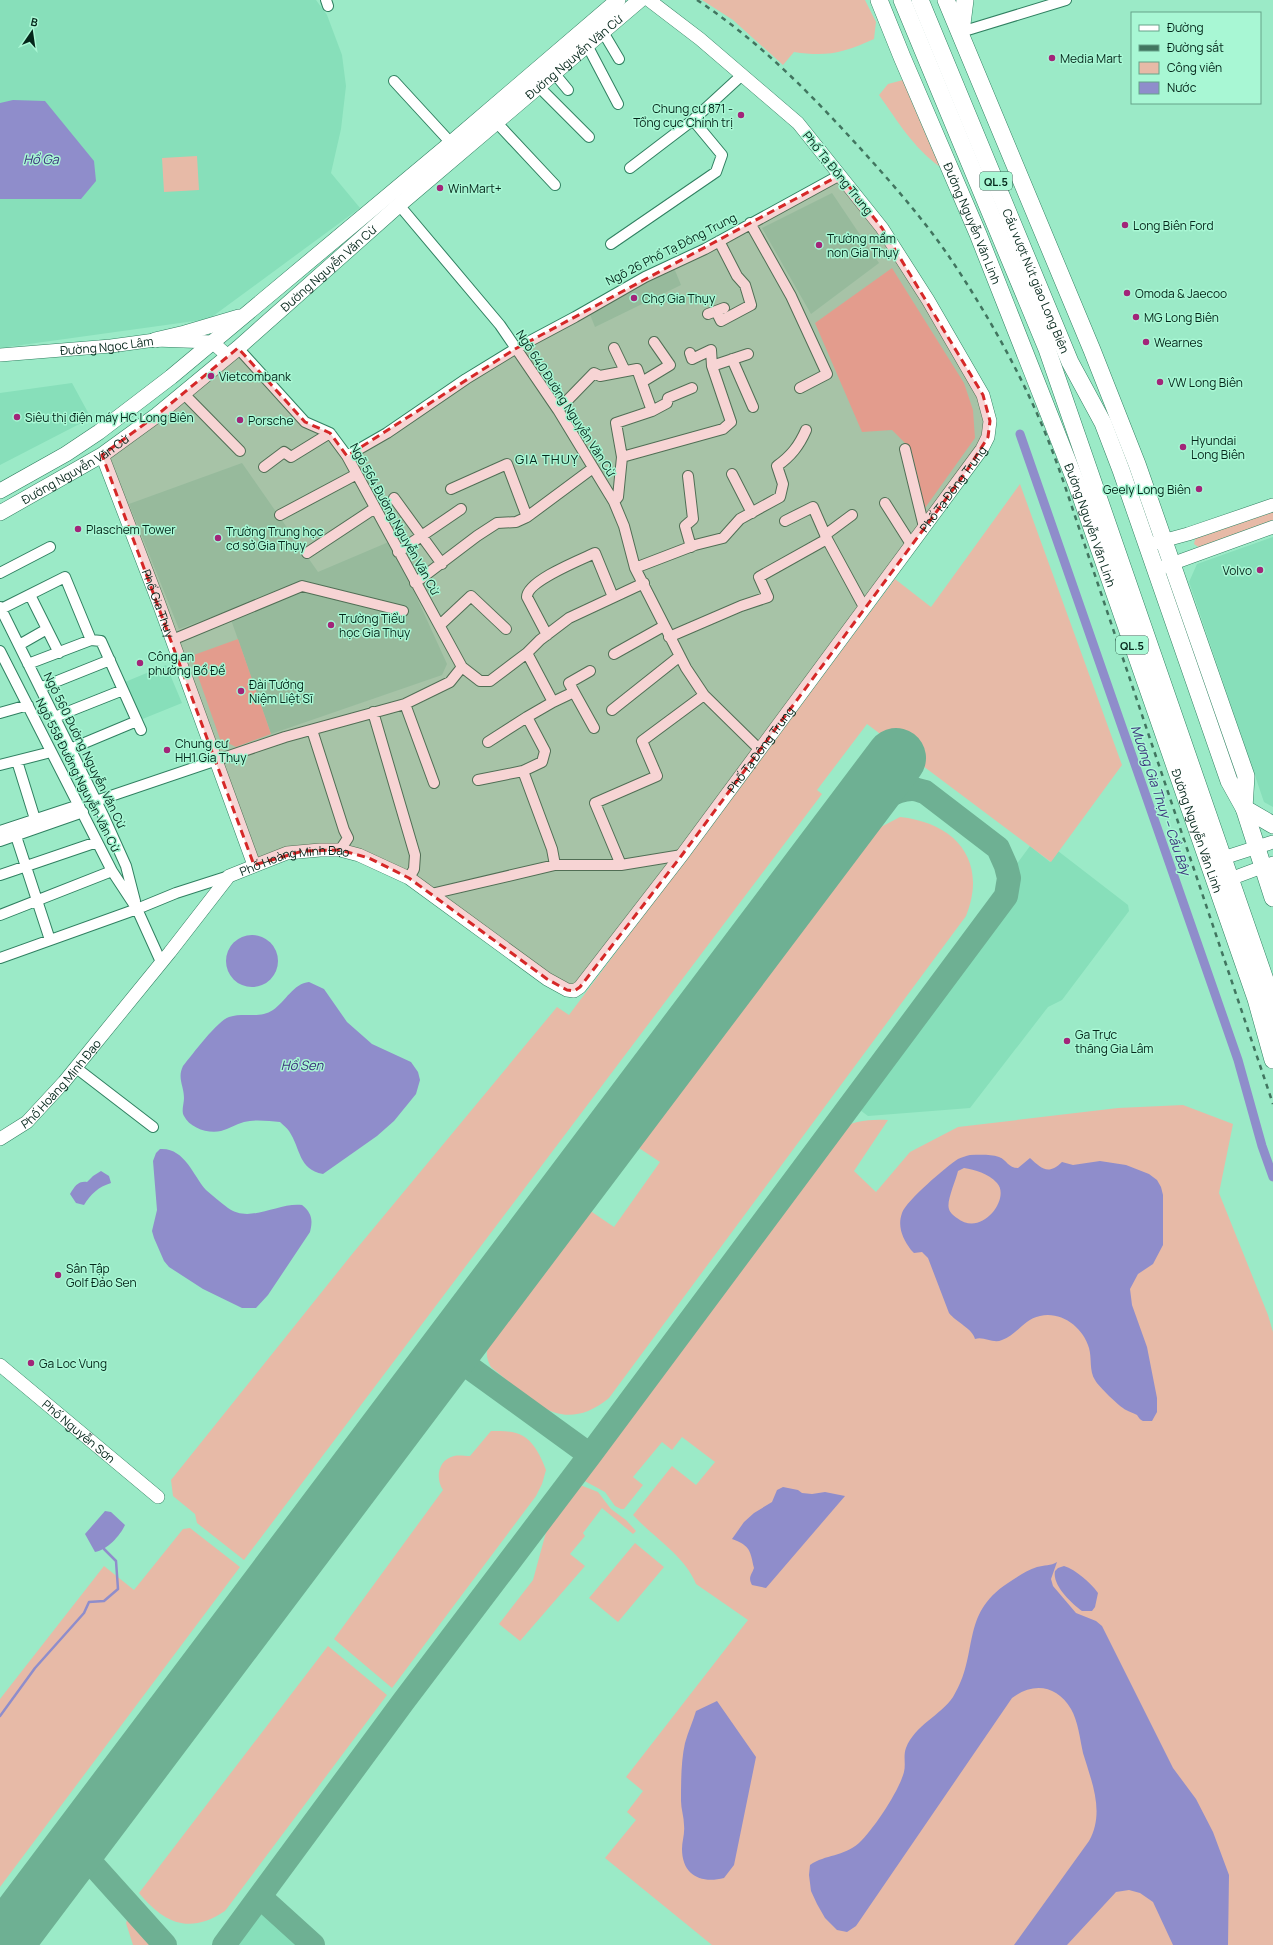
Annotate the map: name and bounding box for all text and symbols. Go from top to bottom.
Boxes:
street label: Đường Nguyễn Văn Cừ [521,10,626,103]
north arrow [12,12,52,52]
legend [1131,12,1261,104]
text: B [29,14,39,30]
text: Đường [1167,19,1204,36]
text: Đường sắt [1167,39,1224,56]
place label: Media Mart [1060,50,1122,67]
marker: Media Mart [1047,53,1057,63]
text: Công viên [1167,59,1222,76]
text: Nước [1167,79,1197,96]
place label: Chung cư 871 - Tổng cục Chính trị [633,100,733,131]
marker: Chung cư 871 - Tổng cục Chính trị [736,110,746,120]
street label: Phố Tạ Đông Trung [799,128,877,218]
water label: Hồ Ga [23,150,60,168]
street label: Đường Nguyễn Văn Linh [940,160,1005,286]
road number: QL.5 [980,172,1012,190]
place label: WinMart+ [448,180,502,197]
marker: WinMart+ [435,183,445,193]
street label: Cầu vượt Nút giao Long Biên [999,206,1074,356]
street label: Ngõ 26 Phố Tạ Đông Trung [603,209,739,289]
place label: Long Biên Ford [1133,217,1214,234]
street label: Đường Nguyễn Văn Cừ [277,220,380,315]
marker: Long Biên Ford [1120,220,1130,230]
place label: Trường mầm non Gia Thụy [827,230,899,261]
marker: Trường mầm non Gia Thụy [814,240,824,250]
place label: Omoda & Jaecoo [1135,285,1227,302]
marker: Omoda & Jaecoo [1122,288,1132,298]
place label: Chợ Gia Thụy [642,290,716,307]
marker: Chợ Gia Thụy [629,293,639,303]
place label: MG Long Biên [1144,309,1219,326]
marker: MG Long Biên [1131,312,1141,322]
street label: Ngõ 640 Đường Nguyễn Văn Cừ [512,326,620,480]
street label: Đường Ngọc Lâm [59,332,154,359]
place label: Wearnes [1154,334,1203,351]
marker: Wearnes [1141,337,1151,347]
place label: Vietcombank [219,368,292,385]
marker: Vietcombank [206,371,216,381]
place label: VW Long Biên [1168,374,1243,391]
marker: VW Long Biên [1155,377,1165,387]
place label: Siêu thị điện máy HC Long Biên [25,409,194,426]
marker: Siêu thị điện máy HC Long Biên [12,412,22,422]
place label: Porsche [248,412,293,429]
marker: Porsche [235,415,245,425]
street label: Đường Nguyễn Văn Cừ [18,429,133,508]
place label: Hyundai Long Biên [1191,432,1245,463]
street label: Ngõ 564 Đường Nguyễn Văn Cừ [346,440,444,599]
street label: Phố Tạ Đông Trung [915,442,990,535]
marker: Hyundai Long Biên [1178,442,1188,452]
district label: GIA THUỴ [515,450,579,468]
street label: Đường Nguyễn Văn Linh [1061,460,1120,589]
place label: Geely Long Biên [1103,481,1191,498]
marker: Geely Long Biên [1194,484,1204,494]
place label: Plaschem Tower [86,521,176,538]
place label: Trường Trung học cơ sở Gia Thụy [226,523,324,554]
marker: Plaschem Tower [73,524,83,534]
marker: Trường Trung học cơ sở Gia Thụy [213,533,223,543]
place label: Volvo [1223,562,1252,579]
marker: Volvo [1255,565,1265,575]
street label: Phố Gia Thụy [138,567,179,641]
place label: Trường Tiểu học Gia Thụy [339,610,411,641]
marker: Trường Tiểu học Gia Thụy [326,620,336,630]
road number: QL.5 [1116,636,1148,654]
place label: Công an phường Bồ Đề [148,648,225,679]
marker: Công an phường Bồ Đề [135,658,145,668]
street label: Ngõ 560 Đường Nguyễn Văn Cừ [40,669,131,832]
place label: Đài Tưởng Niệm Liệt Sĩ [249,676,314,707]
marker: Đài Tưởng Niệm Liệt Sĩ [236,686,246,696]
street label: Ngõ 558 Đường Nguyễn Văn Cừ [32,695,125,856]
street label: Phố Tạ Đông Trung [723,703,798,796]
water label: Mương Gia Thụy – Cầu Bây [1127,723,1196,879]
place label: Chung cư HH1 Gia Thụy [175,735,247,766]
marker: Chung cư HH1 Gia Thụy [162,745,172,755]
street label: Đường Nguyễn Văn Linh [1168,766,1227,895]
street label: Phố Hoàng Minh Đạo [237,842,352,880]
place label: Ga Trực thăng Gia Lâm [1075,1026,1154,1057]
street label: Phố Hoàng Minh Đạo [17,1035,104,1132]
marker: Ga Trực thăng Gia Lâm [1062,1036,1072,1046]
water label: Hồ Sen [281,1056,324,1074]
place label: Sân Tập Golf Đảo Sen [66,1260,137,1291]
marker: Sân Tập Golf Đảo Sen [53,1270,63,1280]
place label: Ga Loc Vung [39,1355,107,1372]
marker: Ga Loc Vung [26,1358,36,1368]
street label: Phố Nguyễn Sơn [39,1395,119,1467]

